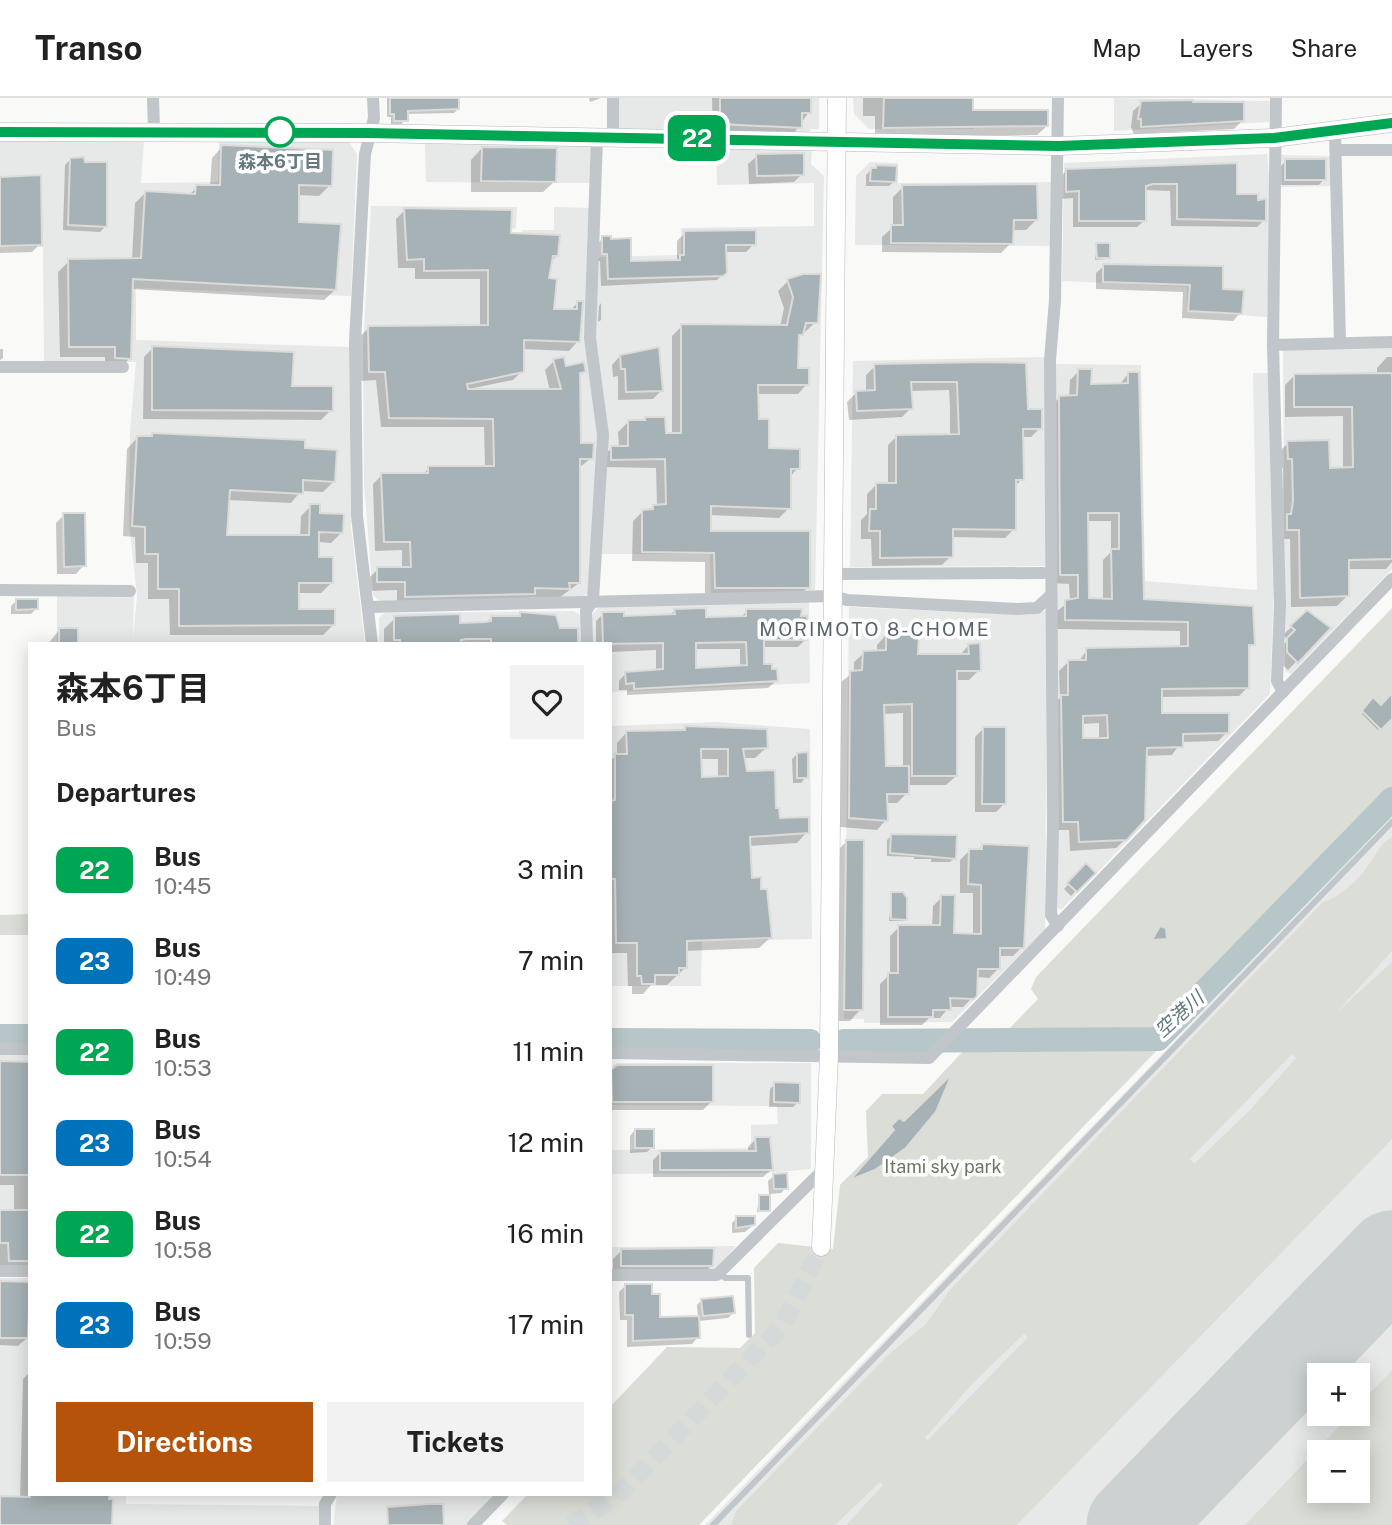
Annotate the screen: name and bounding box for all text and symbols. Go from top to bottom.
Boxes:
text: Transo [35,29,143,67]
text: Map [1092,34,1141,62]
text: Layers [1179,34,1253,62]
text: Share [1291,34,1357,62]
line badge: 22 [666,115,728,161]
marker: 森本6丁目 [265,117,295,147]
text: 22 [682,124,712,152]
place label: 森本6丁目 [238,151,322,172]
district label: MORIMOTO 8-CHOME [759,618,991,640]
button: heart [510,665,584,739]
text: 森本6丁目 [56,669,210,707]
text: Bus [56,714,96,741]
text: Departures [56,777,196,808]
text: Bus [154,841,201,872]
text: 3 min [517,854,584,885]
text: 22 [79,856,110,884]
text: 10:45 [154,872,211,899]
text: Bus [154,932,201,963]
text: 7 min [518,945,584,976]
text: 23 [79,947,110,975]
text: 10:49 [154,963,211,990]
water label: 空港川 [1150,985,1209,1041]
text: Bus [154,1023,201,1054]
text: 11 min [512,1036,584,1067]
text: 22 [79,1038,110,1066]
text: 10:53 [154,1054,212,1081]
text: Bus [154,1114,201,1145]
text: 12 min [508,1127,584,1158]
text: 23 [79,1129,110,1157]
text: 10:54 [154,1145,212,1172]
park label: Itami sky park [884,1156,1002,1177]
text: Bus [154,1205,201,1236]
text: 16 min [507,1218,584,1249]
text: 22 [79,1220,110,1248]
text: 10:58 [154,1236,212,1263]
text: Bus [154,1296,201,1327]
text: 17 min [507,1309,584,1340]
text: 23 [79,1311,110,1339]
text: 10:59 [154,1327,212,1354]
map controls [1307,1363,1370,1503]
button: + [1307,1363,1370,1426]
button: Directions [56,1402,313,1482]
button: Tickets [327,1402,584,1482]
button: − [1307,1440,1370,1503]

